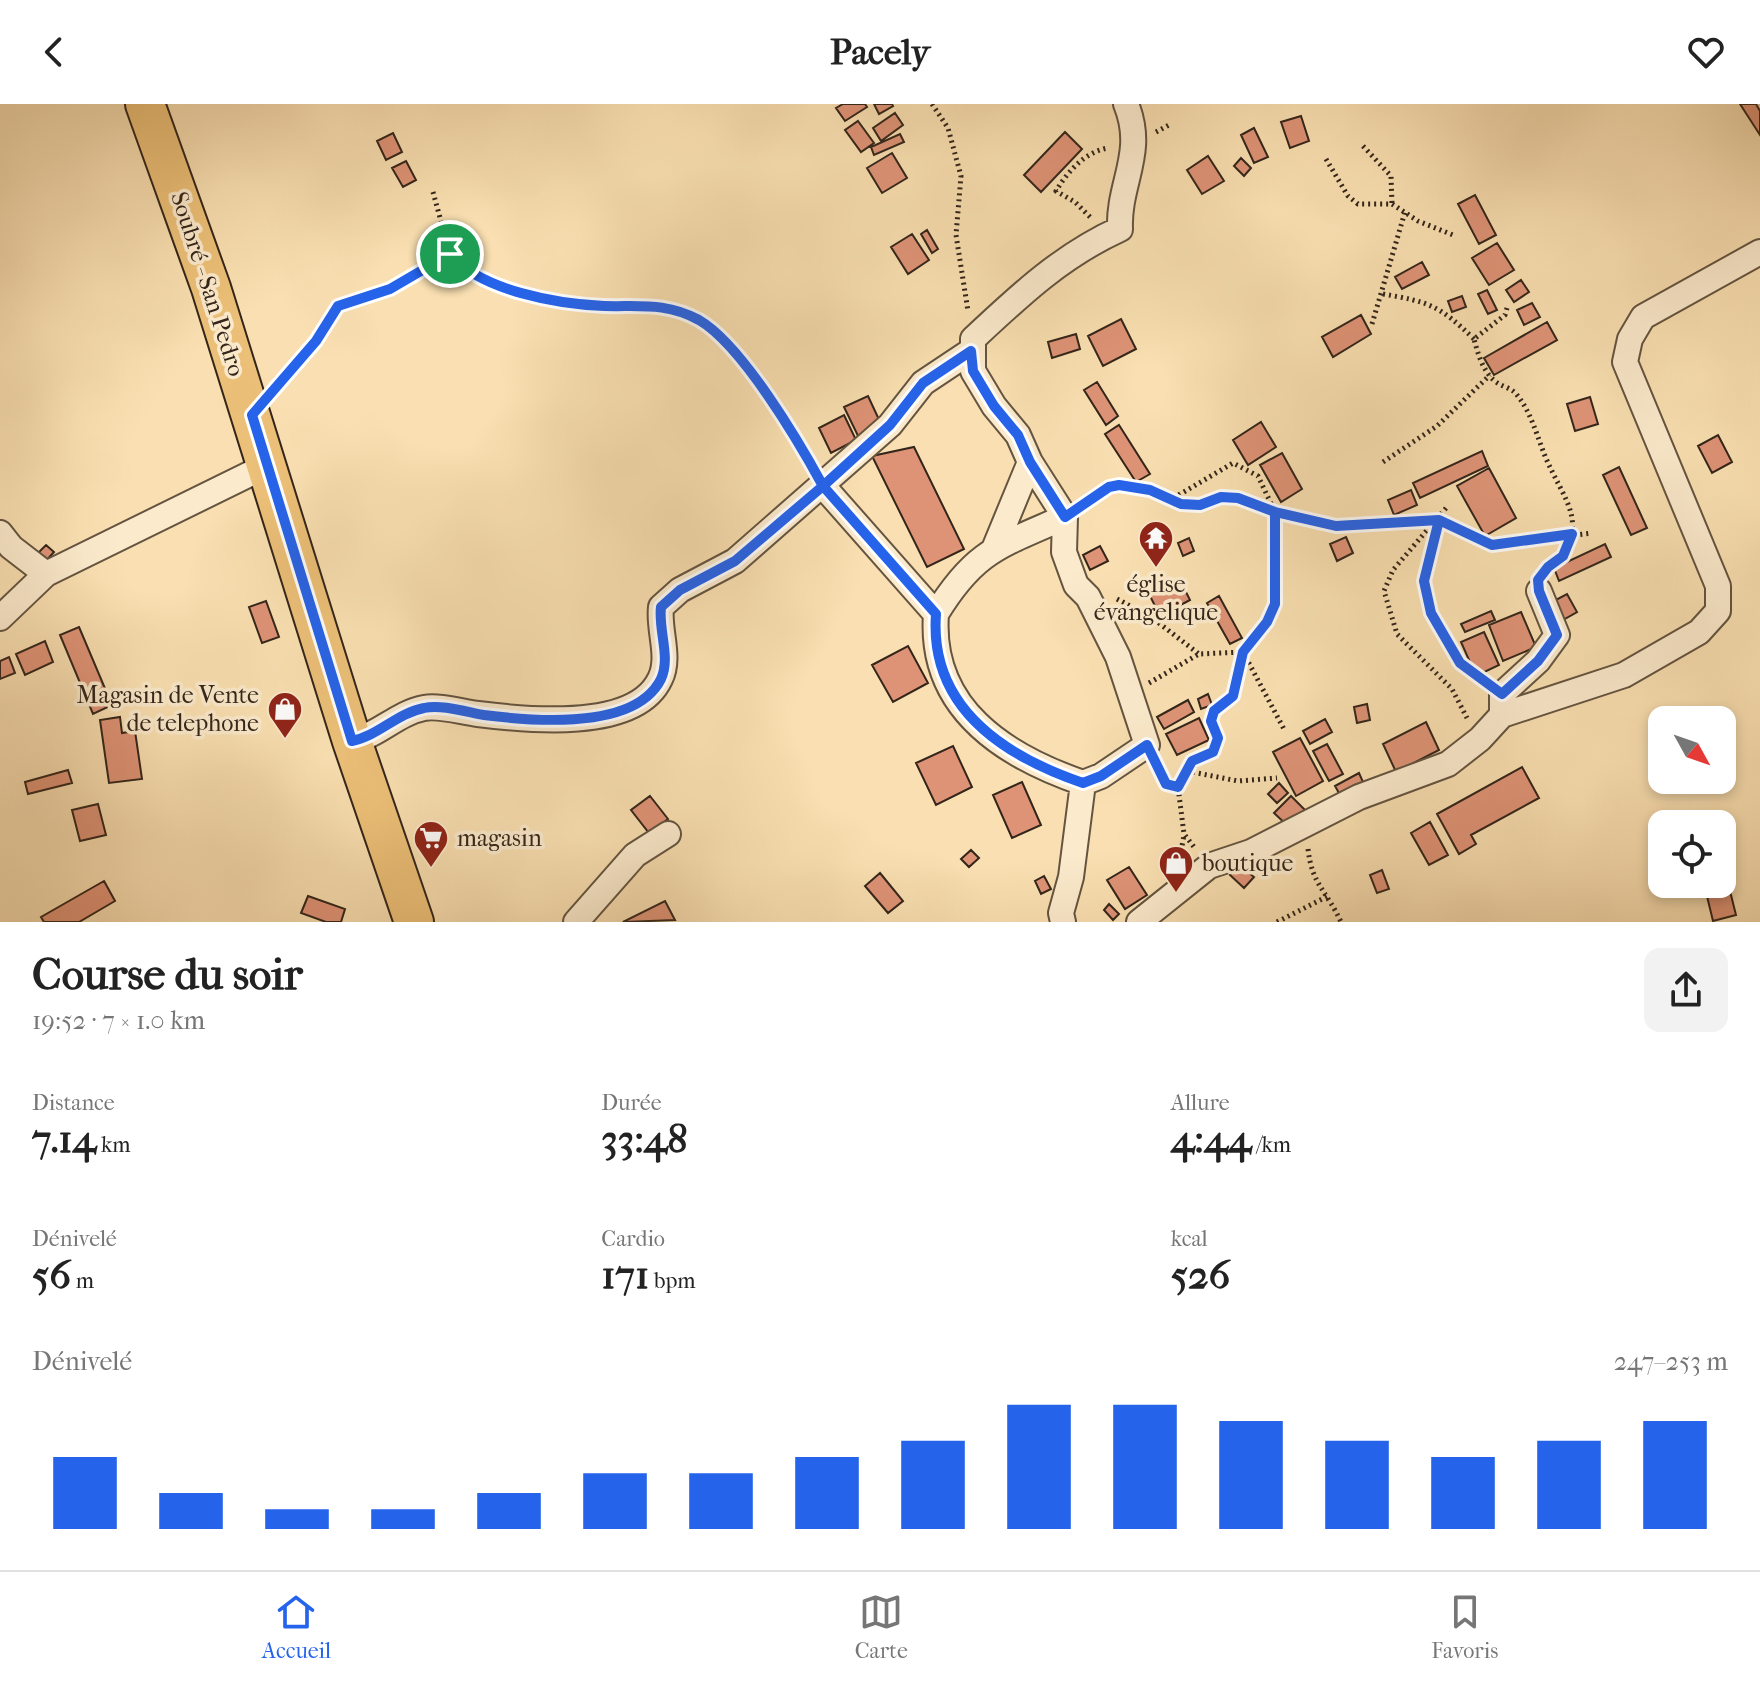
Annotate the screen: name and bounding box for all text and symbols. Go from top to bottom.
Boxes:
icon: back [32,30,76,74]
icon: heart [1684,30,1728,74]
text: Pacely [830,31,930,73]
street label: Soubré - San Pedro [165,188,251,380]
pin [416,220,484,288]
icon: arrive [428,232,472,276]
temple icon: église évangelique [1137,519,1175,569]
place label: église évangelique [1094,570,1218,626]
place label: Magasin de Vente de telephone [77,681,259,737]
shop icon: Magasin de Vente de telephone [266,690,304,740]
north arrow [1648,706,1736,794]
map controls [1648,706,1736,898]
button: locate [1648,810,1736,898]
supermarket icon: magasin [412,819,450,869]
place label: magasin [457,824,542,852]
shop icon: boutique [1157,844,1195,894]
place label: boutique [1201,849,1293,877]
button: share [1644,948,1728,1032]
text: Course du soir [32,949,303,1000]
text: 19:52 · 7 × 1.0 km [32,1005,205,1036]
text: Distance [32,1090,115,1116]
text: Durée [601,1090,662,1116]
text: Allure [1171,1090,1230,1116]
text: 7.14 [32,1116,96,1162]
text: 33:48 [601,1116,688,1162]
text: 4:44 [1171,1116,1251,1162]
text: km [96,1132,131,1158]
text: /km [1251,1132,1291,1158]
text: Dénivelé [32,1226,117,1252]
text: Cardio [601,1226,665,1252]
text: kcal [1171,1226,1208,1252]
text: 56 [32,1252,71,1298]
text: 171 [601,1252,649,1298]
text: 526 [1171,1252,1230,1298]
text: m [71,1268,94,1294]
text: bpm [649,1268,696,1294]
text: Dénivelé [32,1346,132,1377]
text: 247–253 m [1614,1346,1728,1377]
tab: Accueil [262,1590,331,1664]
tab: Carte [855,1590,908,1664]
tab: Favoris [1431,1590,1498,1664]

